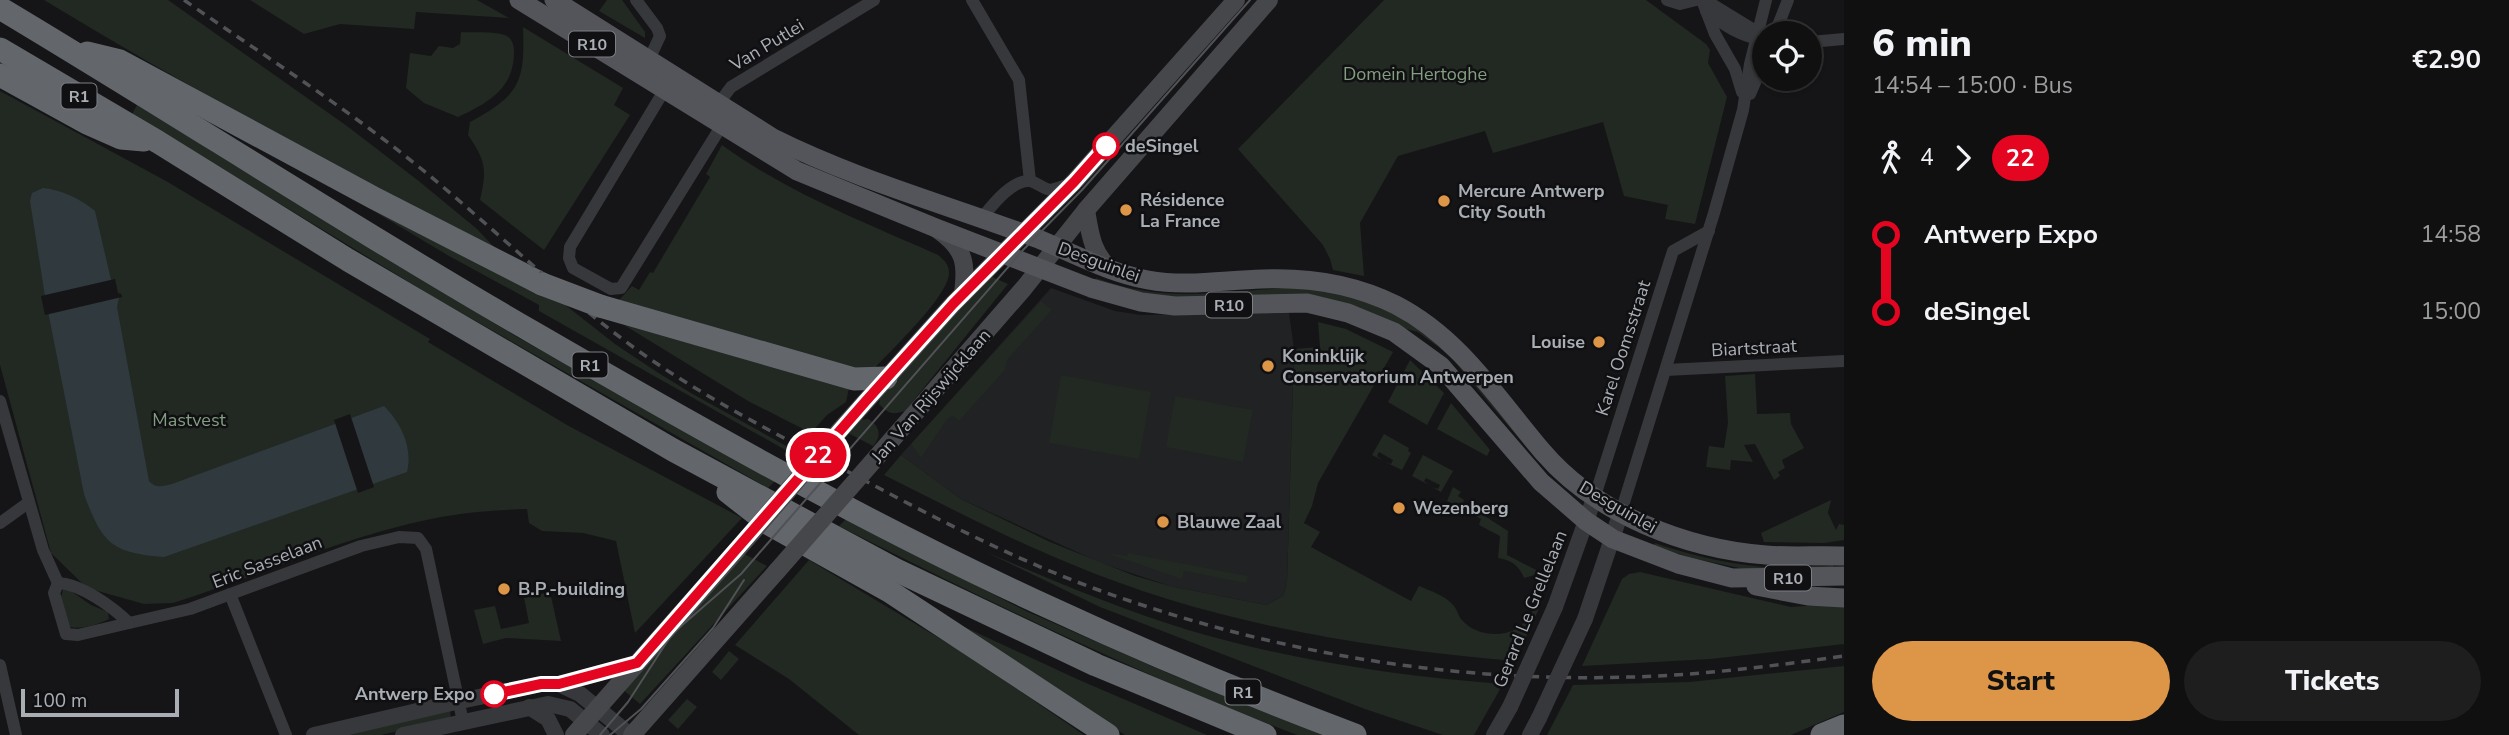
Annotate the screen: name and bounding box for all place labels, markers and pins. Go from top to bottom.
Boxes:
marker: deSingel [1093,133,1119,159]
place label: deSingel [1125,134,1199,158]
place label: Mercure Antwerp City South [1458,179,1605,224]
place label: Résidence La France [1140,188,1225,233]
marker: Mercure Antwerp City South [1436,193,1452,209]
marker: Résidence La France [1118,202,1134,218]
place label: Louise [1531,330,1585,354]
marker: Louise [1591,334,1607,350]
place label: Koninklijk Conservatorium Antwerpen [1282,344,1514,389]
marker: Koninklijk Conservatorium Antwerpen [1260,358,1276,374]
place label: Wezenberg [1413,496,1509,520]
marker: Wezenberg [1391,500,1407,516]
place label: Blauwe Zaal [1177,510,1282,534]
marker: Blauwe Zaal [1155,514,1171,530]
place label: B.P.-building [518,577,625,601]
marker: B.P.-building [496,581,512,597]
marker: Antwerp Expo [481,681,507,707]
place label: Antwerp Expo [355,682,475,706]

